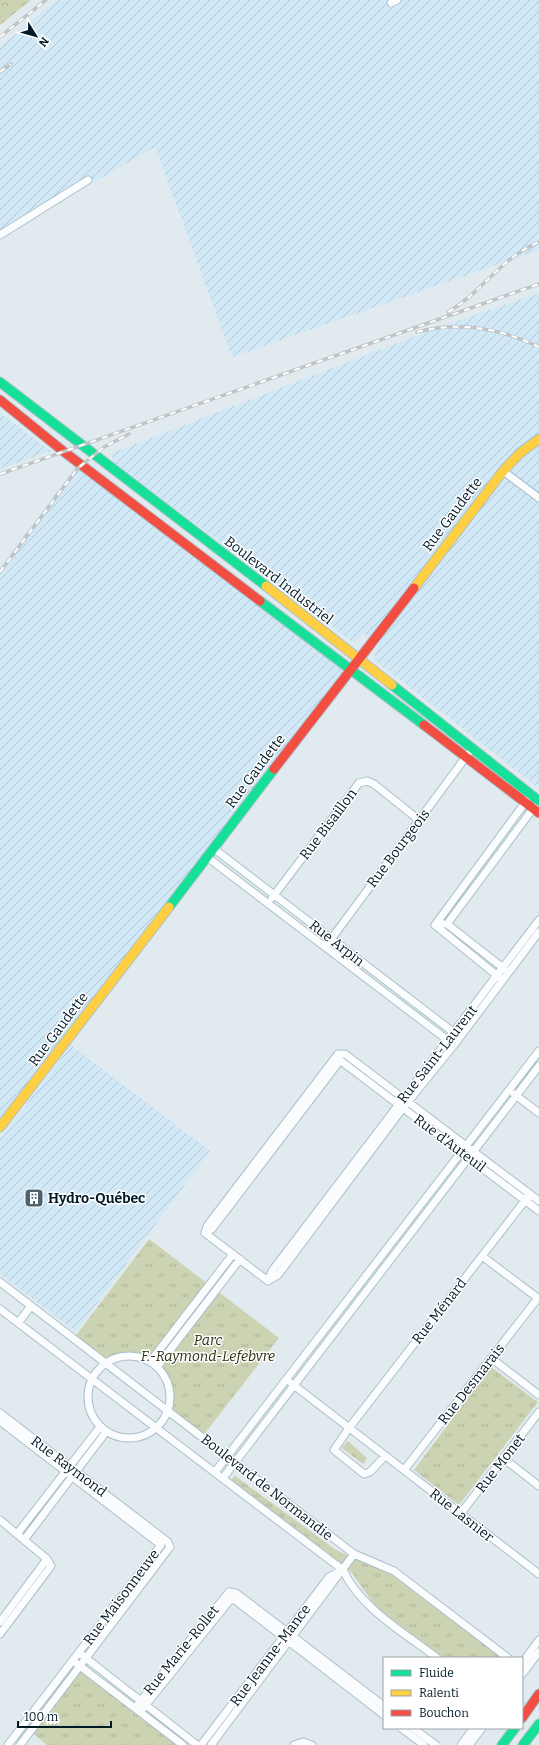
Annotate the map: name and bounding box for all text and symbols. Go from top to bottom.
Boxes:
north arrow [16,16,56,56]
text: N [36,34,51,49]
street label: Rue Gaudette [419,474,486,555]
street label: Boulevard Industriel [221,533,336,628]
street label: Rue Gaudette [222,731,289,812]
street label: Rue Bisaillon [296,785,361,863]
street label: Rue Bourgeois [363,806,433,891]
street label: Rue Arpin [306,917,368,970]
street label: Rue Gaudette [25,989,92,1070]
street label: Rue Saint-Laurent [394,1002,481,1107]
street label: Rue d'Auteuil [410,1111,489,1176]
building icon: Hydro-Québec [23,1187,45,1209]
place label: Hydro-Québec [48,1190,145,1207]
street label: Rue Ménard [408,1275,470,1348]
park label: Parc F.-Raymond-Lefebvre [141,1332,275,1365]
street label: Rue Desmarais [435,1341,508,1428]
street label: Rue Monet [472,1430,529,1496]
street label: Boulevard de Normandie [197,1431,336,1544]
street label: Rue Raymond [28,1432,110,1500]
street label: Rue Lasnier [426,1485,497,1546]
street label: Rue Maisonneuve [80,1546,163,1649]
street label: Rue Jeanne-Mance [227,1601,314,1710]
street label: Rue Marie-Rollet [140,1602,223,1698]
legend [383,1657,523,1729]
text: Fluide [419,1666,454,1680]
text: Ralenti [419,1686,459,1700]
scale bar [18,1703,111,1729]
text: Bouchon [419,1706,469,1720]
text: 100 m [24,1710,59,1724]

